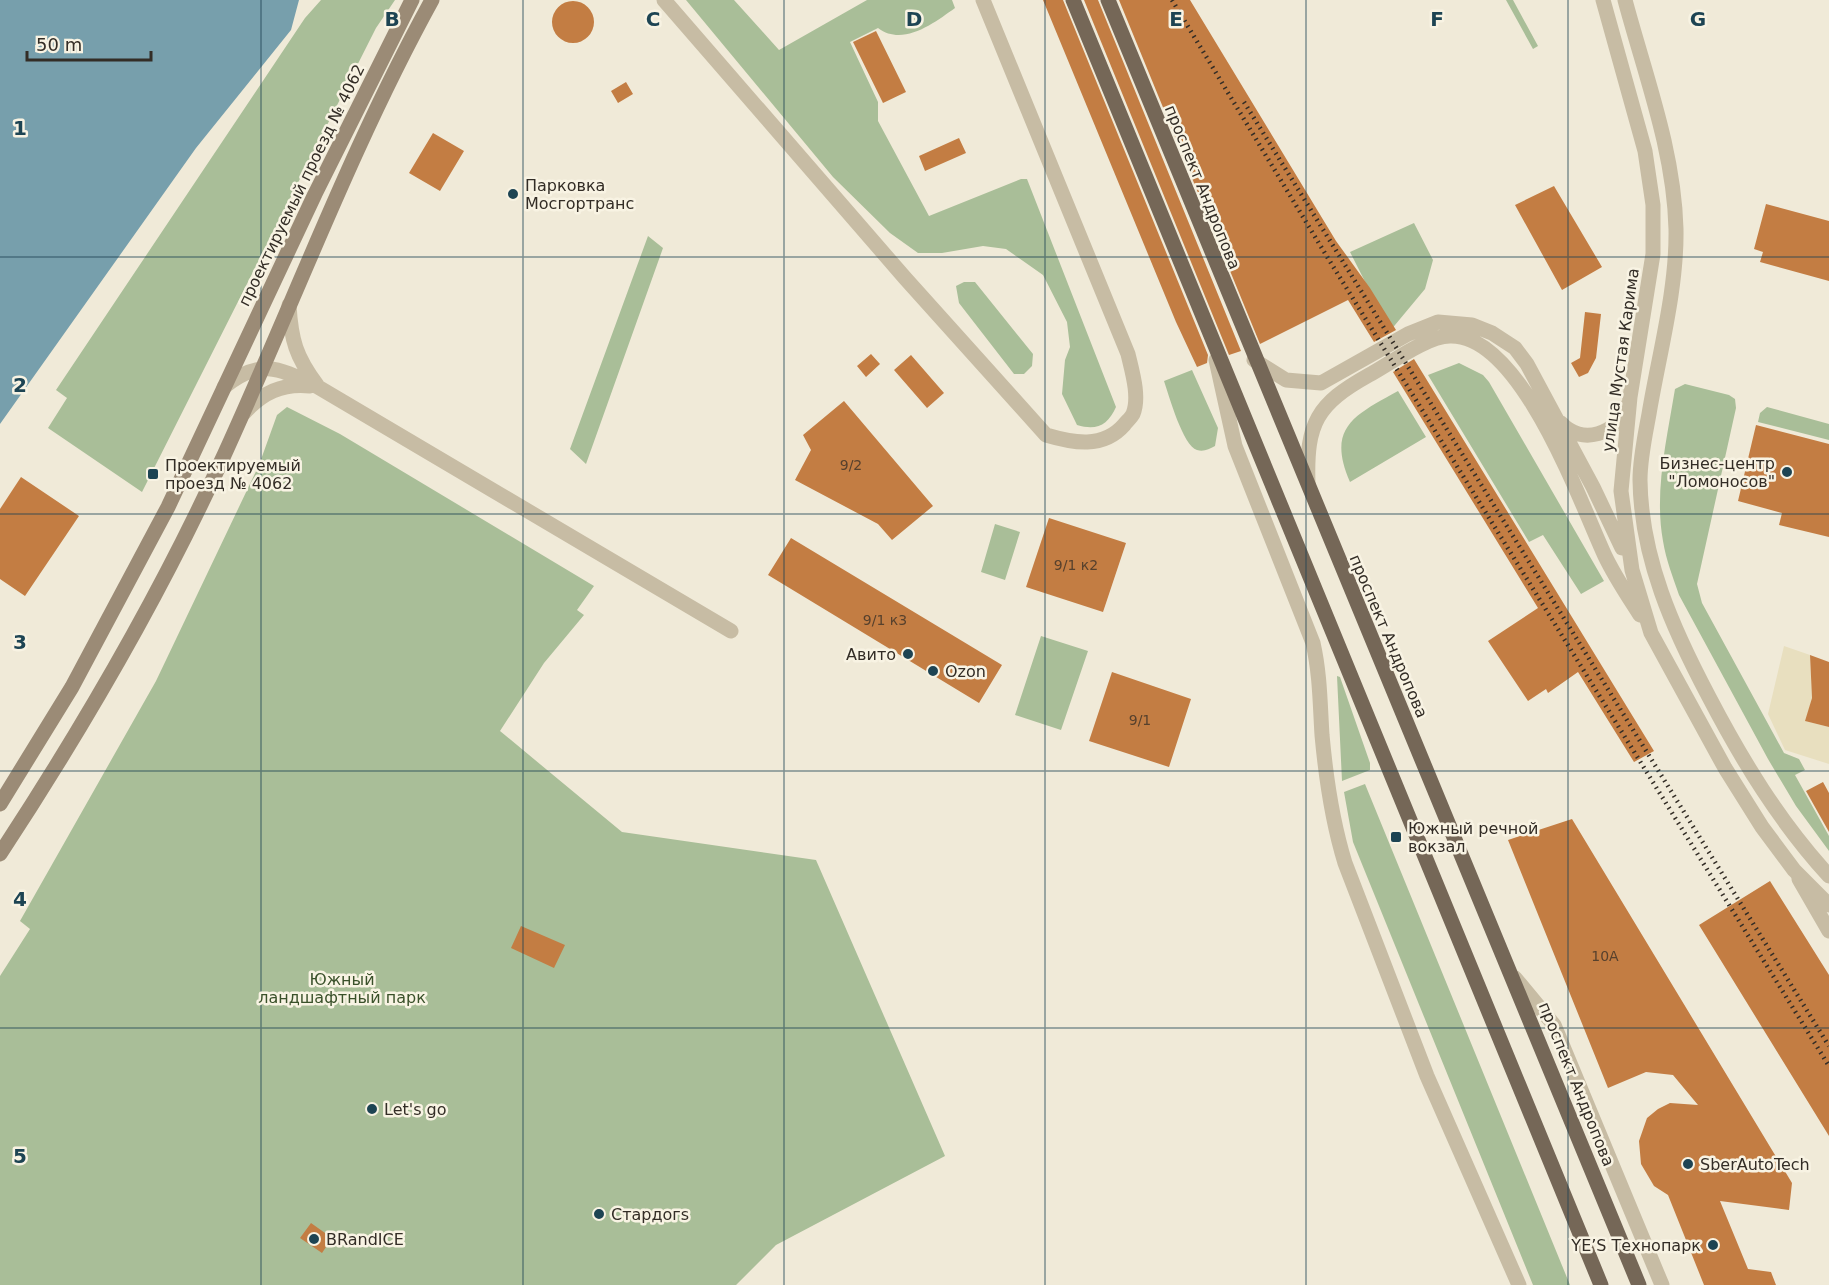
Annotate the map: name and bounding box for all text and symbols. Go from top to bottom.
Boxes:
text: B [384,7,400,31]
text: C [646,7,660,31]
text: D [906,7,922,31]
text: E [1169,7,1183,31]
text: F [1430,7,1444,31]
text: G [1690,7,1706,31]
scale bar [27,24,152,62]
text: 50 m [36,34,82,55]
street label: проектируемый проезд № 4062 [234,61,368,309]
street label: проспект Андропова [1161,102,1244,272]
text: 1 [13,116,27,140]
place label: Парковка Мосгортранс [525,176,634,213]
marker: Парковка Мосгортранс [506,187,520,201]
street label: улица Мустая Карима [1598,267,1643,453]
text: 2 [13,373,27,397]
place label: Бизнес-центр "Ломоносов" [1660,454,1775,491]
place label: Проектируемый проезд № 4062 [165,456,301,493]
house number: 9/2 [840,457,862,473]
marker: Бизнес-центр "Ломоносов" [1780,465,1794,479]
marker: Проектируемый проезд № 4062 [146,467,160,481]
street label: проспект Андропова [1346,552,1432,721]
house number: 9/1 к2 [1054,557,1098,573]
house number: 9/1 к3 [863,612,907,628]
text: 3 [13,630,27,654]
place label: Авито [846,645,896,664]
marker: Авито [901,647,915,661]
place label: Ozon [945,662,986,681]
marker: Ozon [926,664,940,678]
house number: 9/1 [1129,712,1151,728]
place label: Южный речной вокзал [1408,819,1538,856]
marker: Южный речной вокзал [1389,830,1403,844]
text: 4 [13,887,27,911]
house number: 10А [1591,948,1619,964]
park label: Южный ландшафтный парк [258,970,426,1007]
street label: проспект Андропова [1535,999,1618,1169]
place label: Let's go [384,1100,447,1119]
marker: Let's go [365,1102,379,1116]
text: 5 [13,1144,27,1168]
place label: SberAutoTech [1700,1155,1810,1174]
marker: SberAutoTech [1681,1157,1695,1171]
place label: Стардогs [611,1205,689,1224]
marker: Стардогs [592,1207,606,1221]
place label: BRandICE [326,1230,404,1249]
marker: BRandICE [307,1232,321,1246]
place label: YE’S Технопарк [1570,1236,1701,1255]
marker: YE’S Технопарк [1706,1238,1720,1252]

